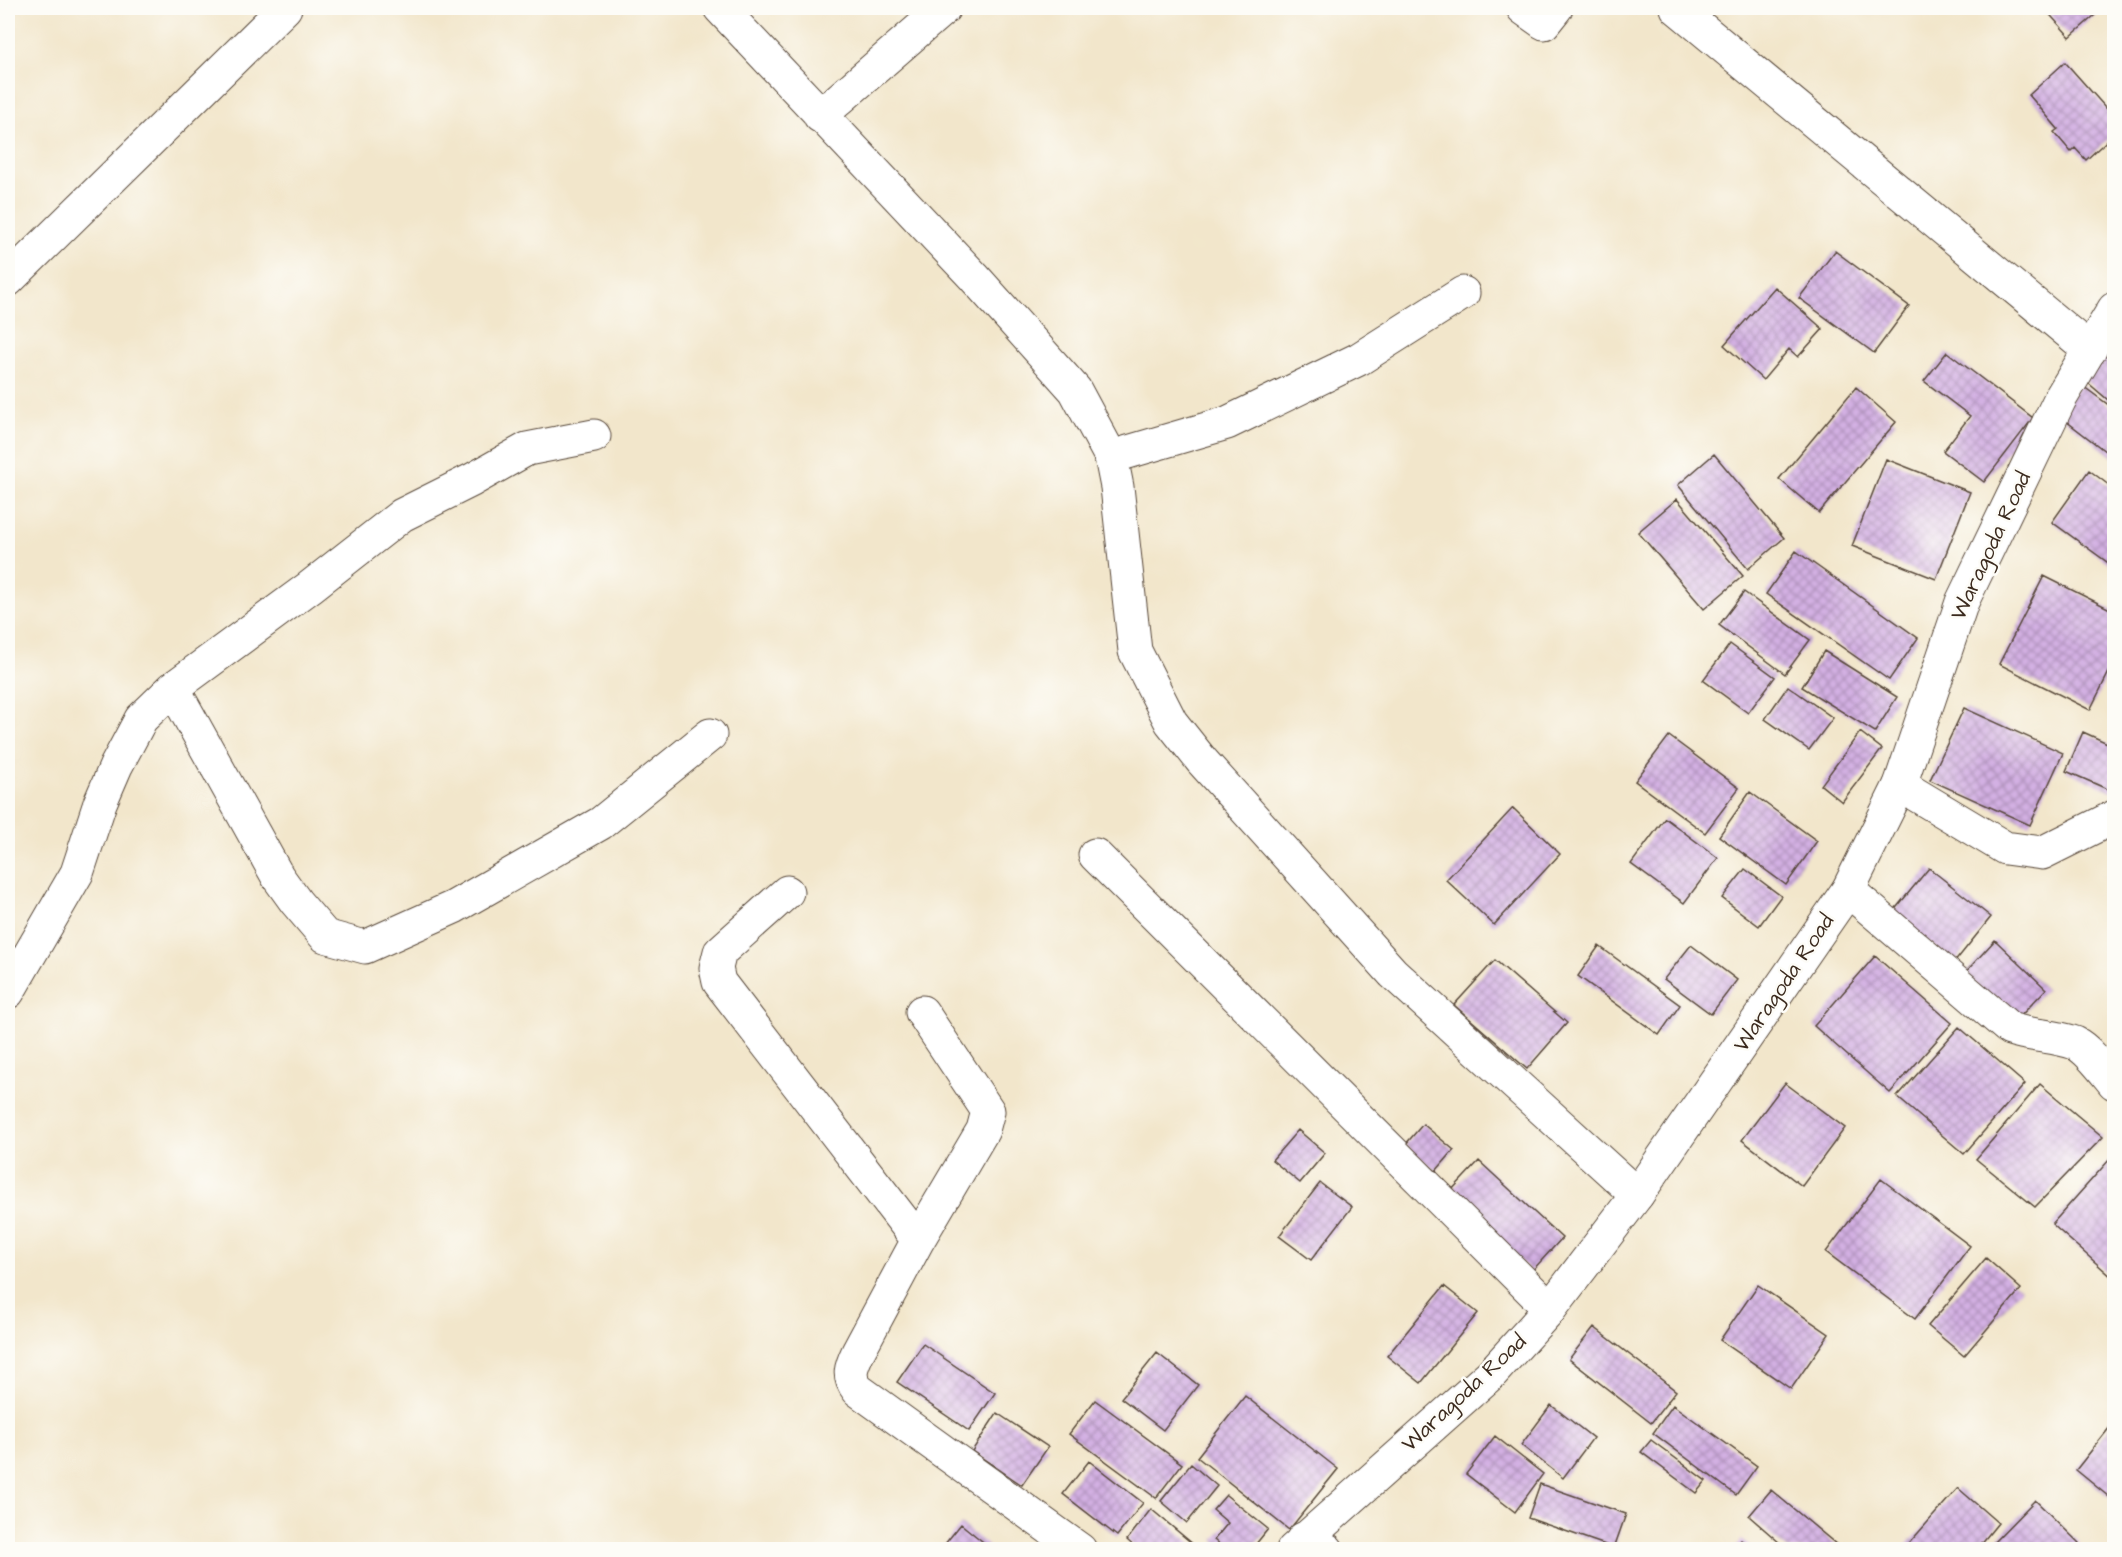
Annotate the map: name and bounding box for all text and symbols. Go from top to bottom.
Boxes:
street label: Waragoda Road [1943,467,2040,626]
street label: Waragoda Road [1726,908,1843,1059]
street label: Waragoda Road [1395,1327,1534,1460]

